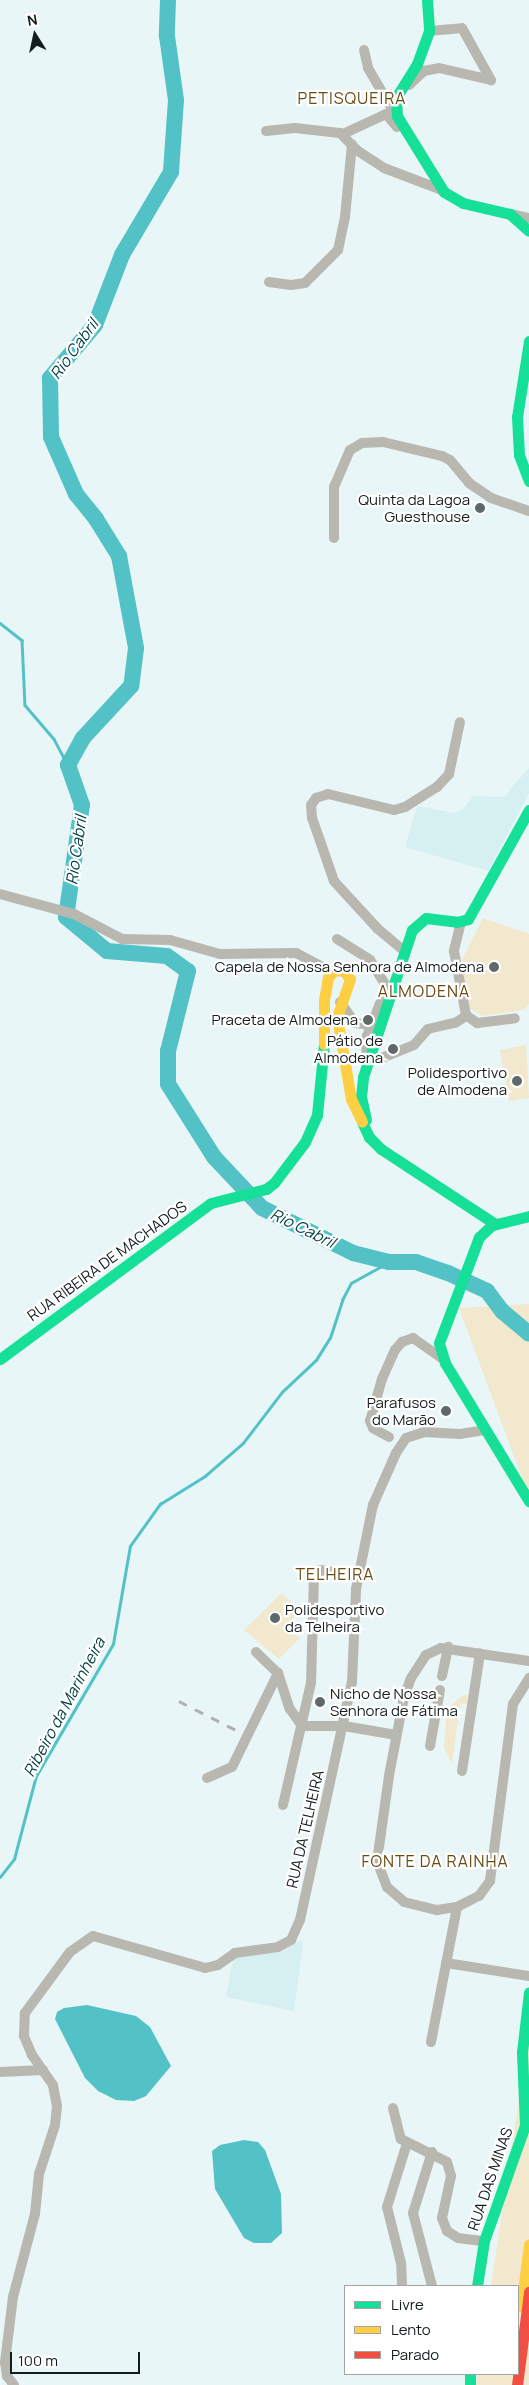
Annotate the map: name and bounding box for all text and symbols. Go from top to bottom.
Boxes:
north arrow [10,10,60,60]
text: N [26,10,39,30]
district label: PETISQUEIRA [296,88,408,108]
water label: Rio Cabril [46,315,102,383]
place label: Quinta da Lagoa Guesthouse [358,490,470,525]
marker: Quinta da Lagoa Guesthouse [474,502,486,514]
water label: Rio Cabril [62,814,90,886]
place label: Capela de Nossa Senhora de Almodena [215,958,484,976]
marker: Capela de Nossa Senhora de Almodena [488,961,500,973]
district label: ALMODENA [377,981,471,1001]
place label: Praceta de Almodena [211,1011,358,1029]
marker: Praceta de Almodena [362,1014,374,1026]
place label: Pátio de Almodena [314,1031,383,1066]
marker: Pátio de Almodena [387,1043,399,1055]
place label: Polidesportivo de Almodena [408,1063,507,1098]
marker: Polidesportivo de Almodena [511,1075,523,1087]
street label: RUA RIBEIRA DE MACHADOS [24,1197,190,1325]
water label: Rio Cabril [268,1204,338,1252]
place label: Parafusos do Marão [367,1393,436,1428]
marker: Parafusos do Marão [440,1405,452,1417]
district label: TELHEIRA [295,1564,375,1584]
place label: Polidesportivo da Telheira [285,1600,384,1635]
marker: Polidesportivo da Telheira [269,1612,281,1624]
water label: Ribeiro da Marinheira [19,1634,109,1780]
place label: Nicho de Nossa Senhora de Fátima [330,1684,458,1719]
marker: Nicho de Nossa Senhora de Fátima [314,1696,326,1708]
street label: RUA DA TELHEIRA [283,1768,327,1890]
district label: FONTE DA RAINHA [360,1851,510,1871]
street label: RUA DAS MINAS [464,2125,516,2233]
legend [344,2285,519,2375]
text: Livre [391,2294,424,2315]
text: Lento [391,2319,431,2340]
scale bar [12,2342,142,2374]
text: Parado [391,2344,439,2365]
text: 100 m [18,2350,58,2371]

